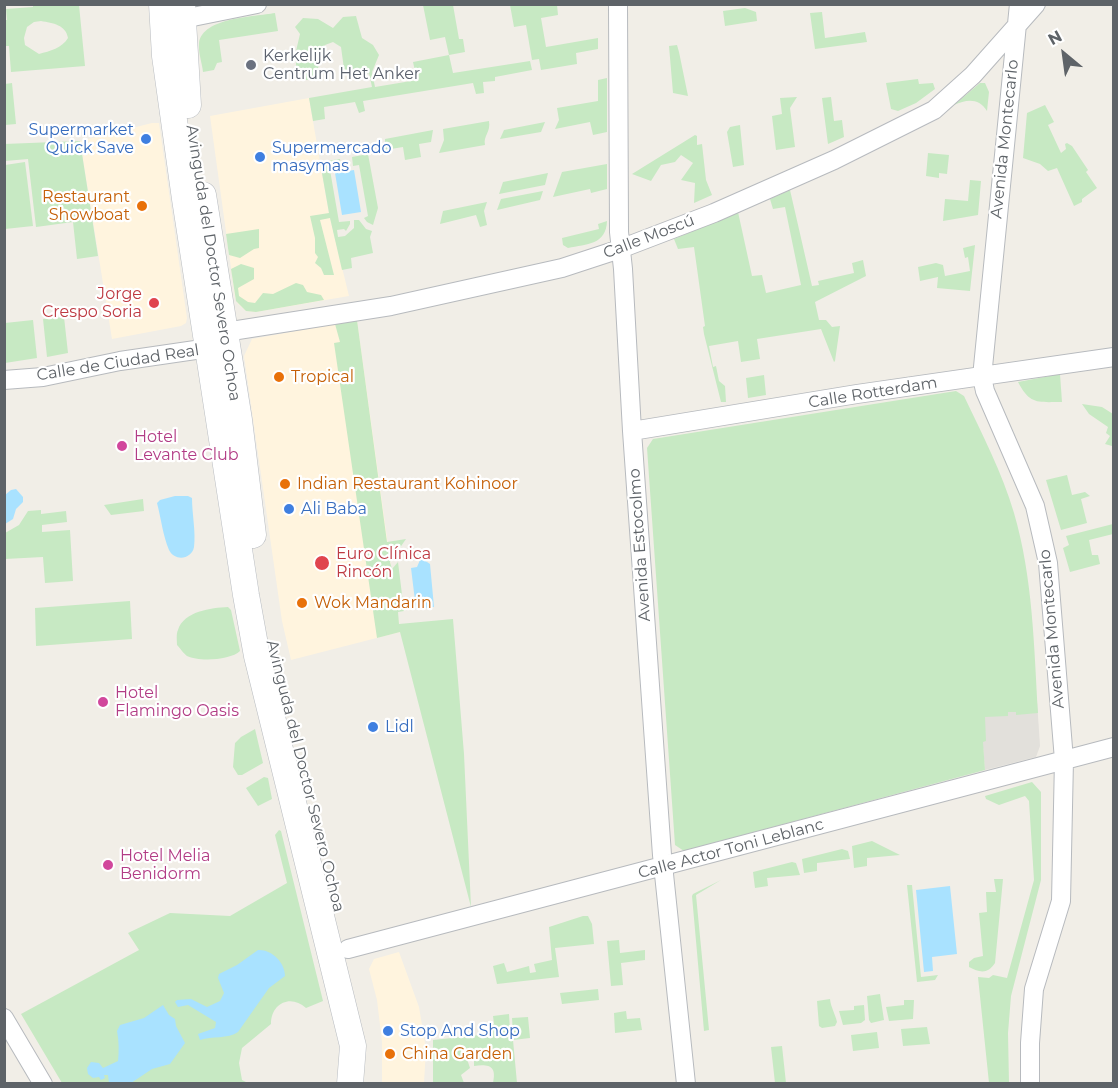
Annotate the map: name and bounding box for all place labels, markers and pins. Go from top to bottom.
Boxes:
place label: Kerkelijk Centrum Het Anker [263,46,420,84]
marker: Kerkelijk Centrum Het Anker [244,58,258,72]
place label: Supermarket Quick Save [29,120,134,158]
marker: Supermarket Quick Save [139,132,153,146]
place label: Supermercado masymas [272,138,392,176]
marker: Supermercado masymas [253,150,267,164]
place label: Restaurant Showboat [42,187,130,225]
marker: Restaurant Showboat [135,199,149,213]
place label: Jorge Crespo Soria [42,284,142,322]
marker: Jorge Crespo Soria [147,296,161,310]
place label: Tropical [291,367,354,387]
marker: Tropical [272,370,286,384]
place label: Hotel Levante Club [134,427,239,465]
marker: Hotel Levante Club [115,439,129,453]
place label: Indian Restaurant Kohinoor [297,474,518,494]
marker: Indian Restaurant Kohinoor [278,477,292,491]
place label: Ali Baba [301,499,367,519]
marker: Ali Baba [282,502,296,516]
place label: Euro Clínica Rincón [336,544,431,582]
marker: Euro Clínica Rincón [313,554,331,572]
place label: Wok Mandarin [314,593,432,613]
marker: Wok Mandarin [295,596,309,610]
place label: Hotel Flamingo Oasis [115,683,239,721]
marker: Hotel Flamingo Oasis [96,695,110,709]
place label: Lidl [385,717,414,737]
marker: Lidl [366,720,380,734]
place label: Hotel Melia Benidorm [120,846,210,884]
marker: Hotel Melia Benidorm [101,858,115,872]
place label: Stop And Shop [400,1021,520,1041]
marker: Stop And Shop [381,1024,395,1038]
place label: China Garden [402,1044,512,1064]
marker: China Garden [383,1047,397,1061]

